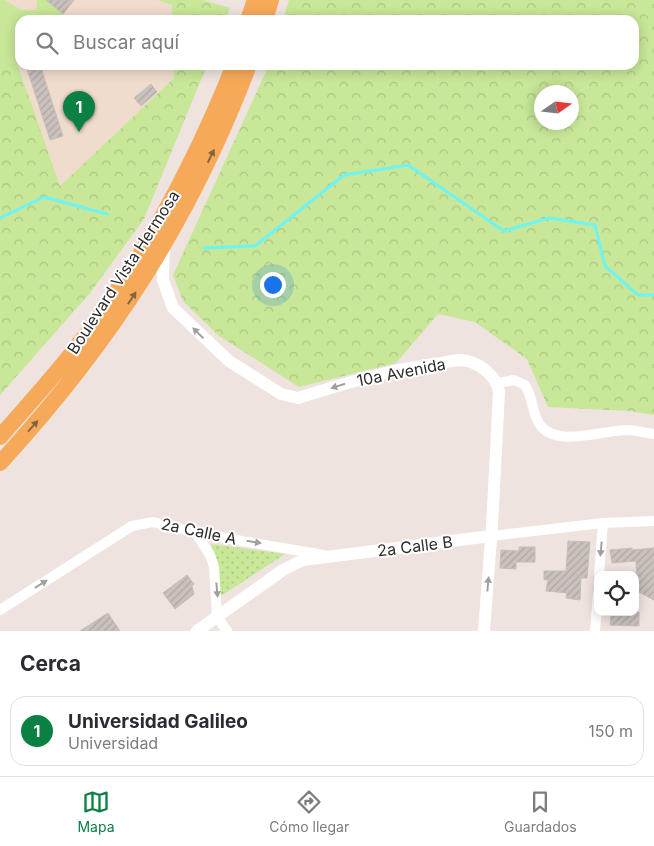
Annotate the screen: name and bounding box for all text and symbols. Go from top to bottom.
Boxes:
search box [15,15,639,70]
icon: search [33,29,61,57]
text: Buscar aquí [73,31,179,54]
north arrow [534,85,579,130]
pin: 1 [63,91,95,132]
one-way arrow [207,149,215,163]
street label: Boulevard Vista Hermosa [63,186,183,358]
your location [260,272,286,298]
one-way arrow [127,291,137,305]
one-way arrow [192,327,204,339]
street label: 10a Avenida [355,354,447,390]
one-way arrow [330,382,345,390]
one-way arrow [27,421,39,433]
street label: 2a Calle A [159,513,239,549]
street label: 2a Calle B [376,531,454,561]
one-way arrow [247,539,263,547]
one-way arrow [597,541,605,557]
map controls [594,571,639,616]
button: locate [594,571,639,616]
one-way arrow [484,575,492,591]
one-way arrow [35,579,48,589]
one-way arrow [213,582,221,598]
text: Cerca [20,651,81,676]
text: Universidad Galileo [68,710,248,733]
text: 1 [34,721,40,741]
text: 150 m [588,721,633,741]
text: Universidad [68,733,158,753]
tab: Mapa [77,788,115,835]
tab: Cómo llegar [269,788,349,835]
tab: Guardados [504,788,577,835]

